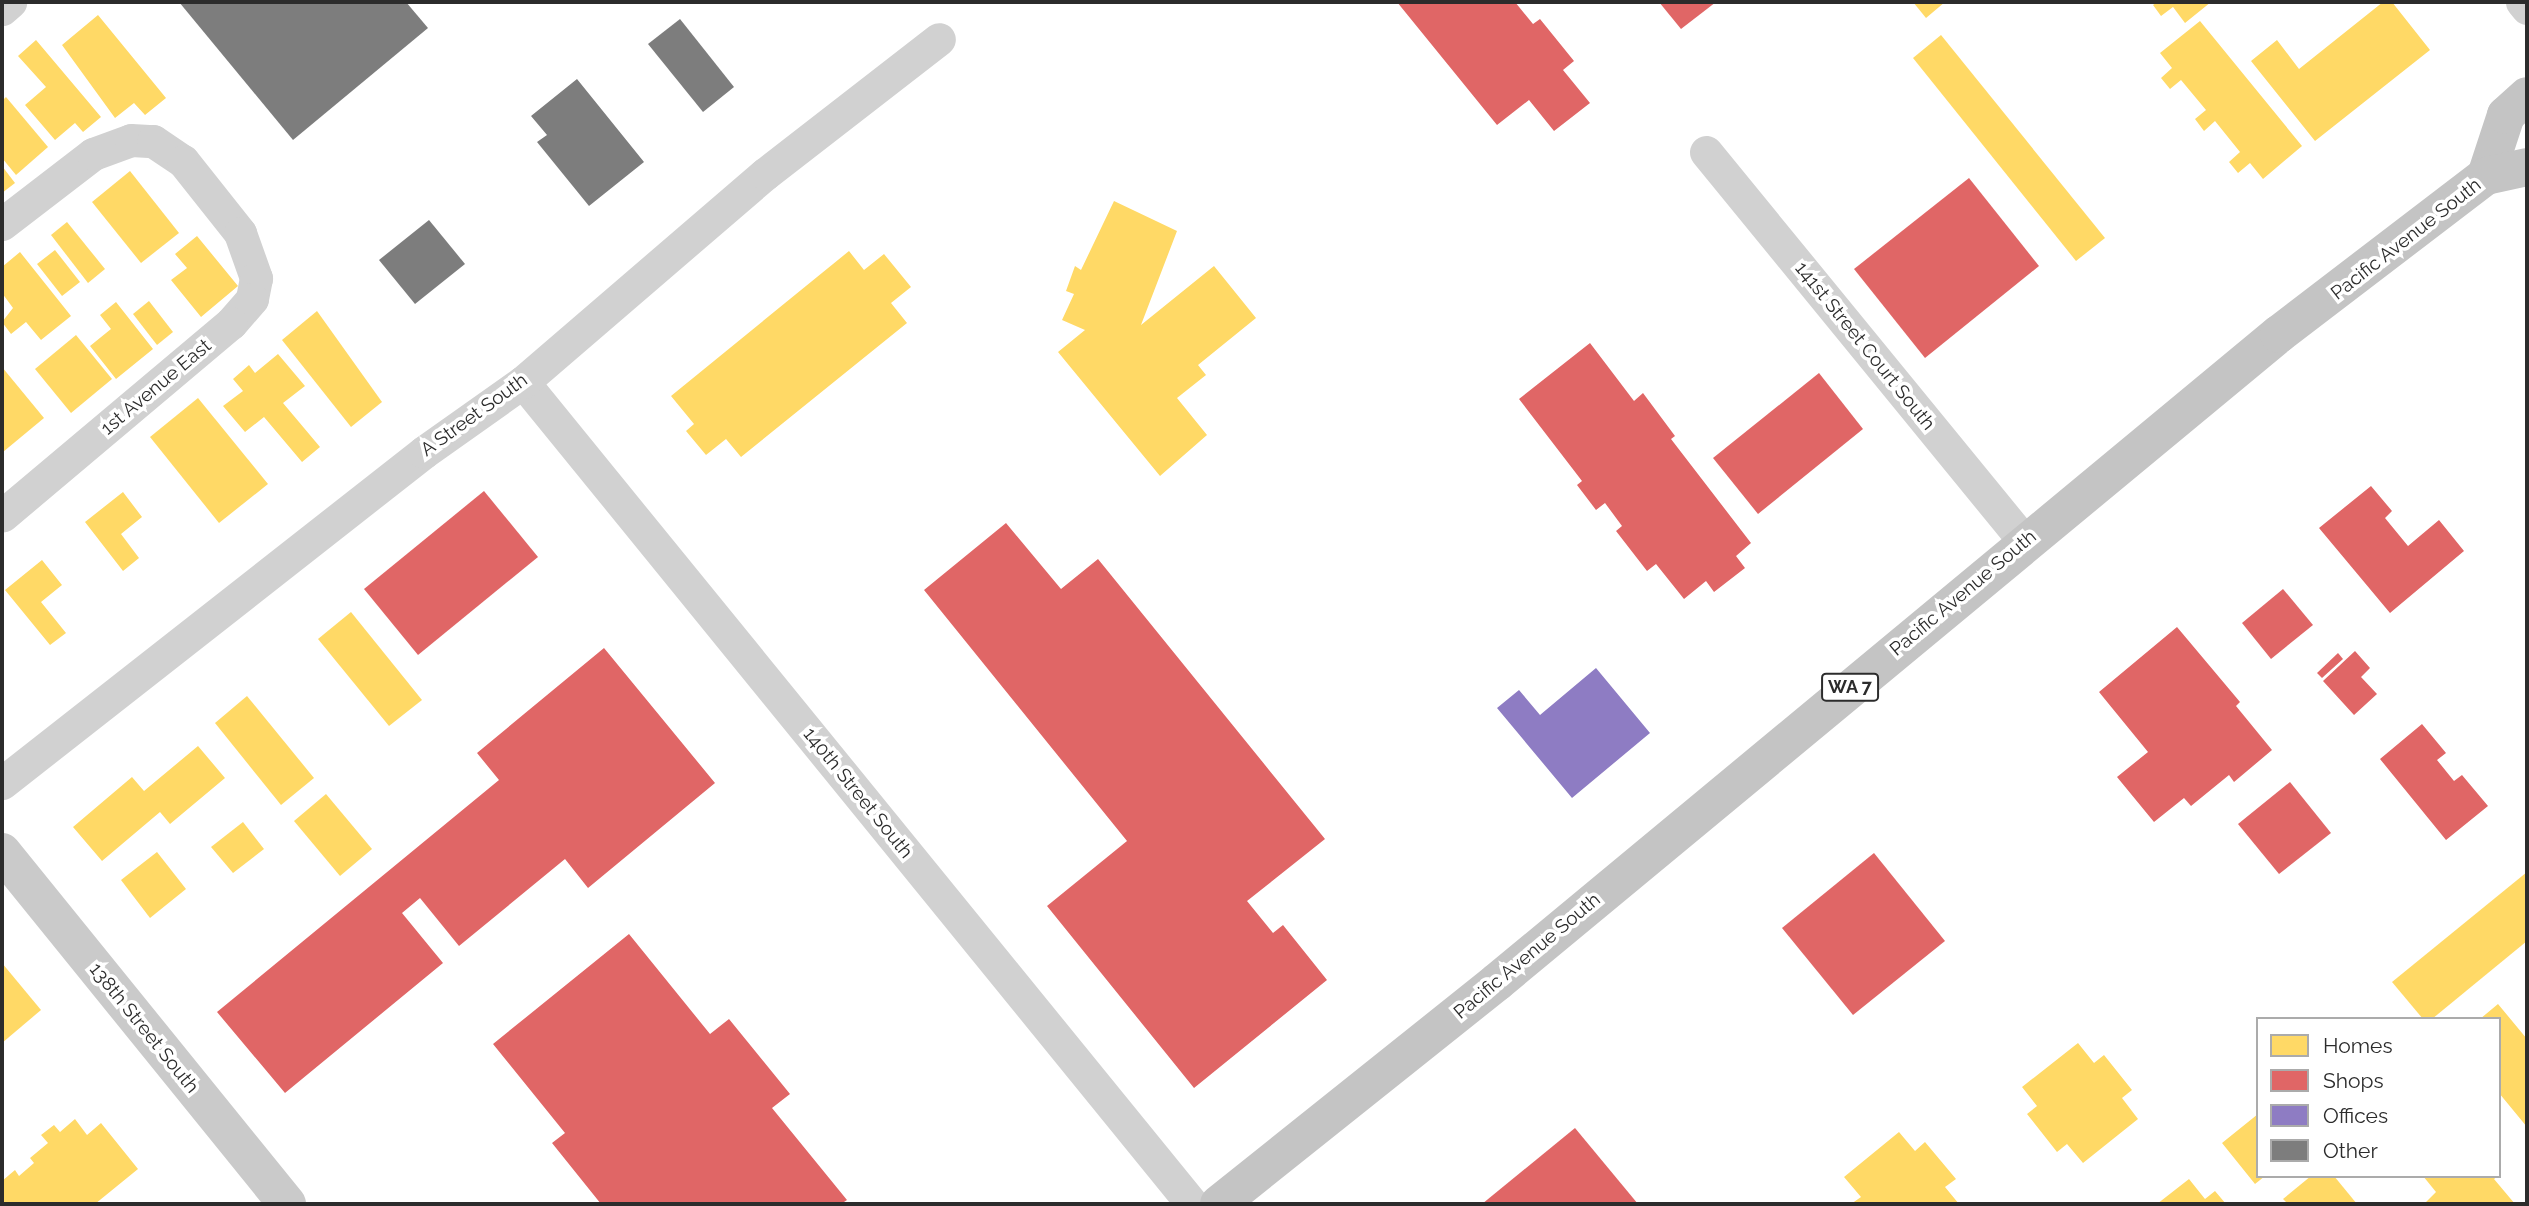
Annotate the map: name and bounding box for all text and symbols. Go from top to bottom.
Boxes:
street label: Pacific Avenue South [2326,173,2486,305]
street label: 141st Street Court South [1790,257,1940,435]
street label: 1st Avenue East [96,334,216,440]
street label: A Street South [416,369,532,461]
street label: Pacific Avenue South [1885,525,2041,661]
road number: WA 7 [1820,672,1880,702]
street label: 140th Street South [798,723,918,863]
street label: Pacific Avenue South [1449,888,1605,1024]
street label: 138th Street South [85,958,203,1098]
legend [2256,1017,2501,1178]
text: Homes [2323,1033,2393,1058]
text: Shops [2323,1068,2384,1093]
text: Offices [2323,1103,2388,1128]
text: Other [2323,1138,2378,1163]

